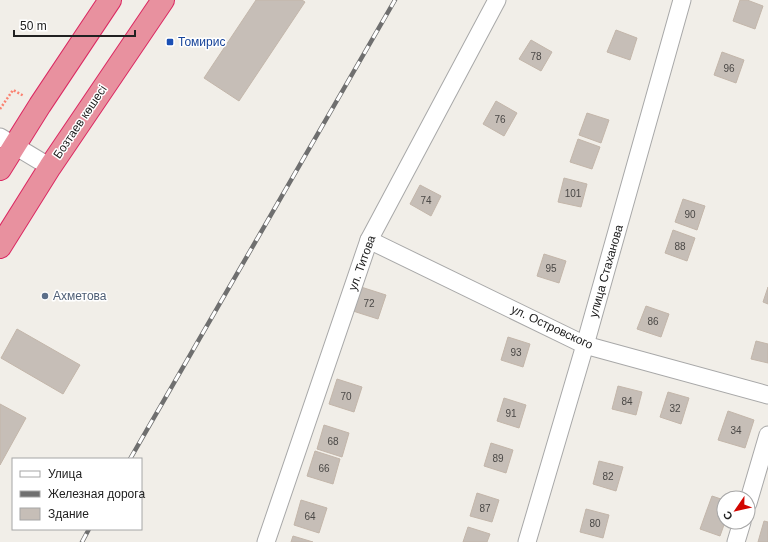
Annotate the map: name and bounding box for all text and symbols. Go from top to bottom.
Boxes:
scale bar [14,12,135,38]
text: 50 m [20,19,47,33]
place label: Томирис [178,35,225,49]
marker: Томирис [165,37,175,47]
house number: 78 [530,51,542,62]
house number: 96 [723,63,735,74]
street label: Бозтаев көшесі [50,83,110,161]
house number: 76 [494,114,506,125]
house number: 101 [565,188,582,199]
house number: 74 [420,195,432,206]
house number: 90 [684,209,696,220]
street label: улица Стаханова [586,223,626,319]
street label: ул. Титова [346,233,379,293]
house number: 88 [674,241,686,252]
house number: 95 [545,263,557,274]
place label: Ахметова [53,289,107,303]
marker: Ахметова [40,291,50,301]
house number: 72 [363,298,375,309]
street label: ул. Островского [509,302,595,352]
house number: 86 [647,316,659,327]
house number: 93 [510,347,522,358]
house number: 70 [340,391,352,402]
house number: 84 [621,396,633,407]
house number: 32 [669,403,681,414]
house number: 91 [505,408,517,419]
house number: 34 [730,425,742,436]
house number: 68 [327,436,339,447]
house number: 89 [492,453,504,464]
legend [12,458,142,530]
house number: 66 [318,463,330,474]
text: Улица [48,467,82,481]
house number: 82 [602,471,614,482]
text: Железная дорога [48,487,145,501]
north arrow [716,490,756,530]
house number: 87 [479,503,491,514]
text: Здание [48,507,89,521]
text: С [720,509,735,522]
house number: 64 [304,511,316,522]
house number: 80 [589,518,601,529]

